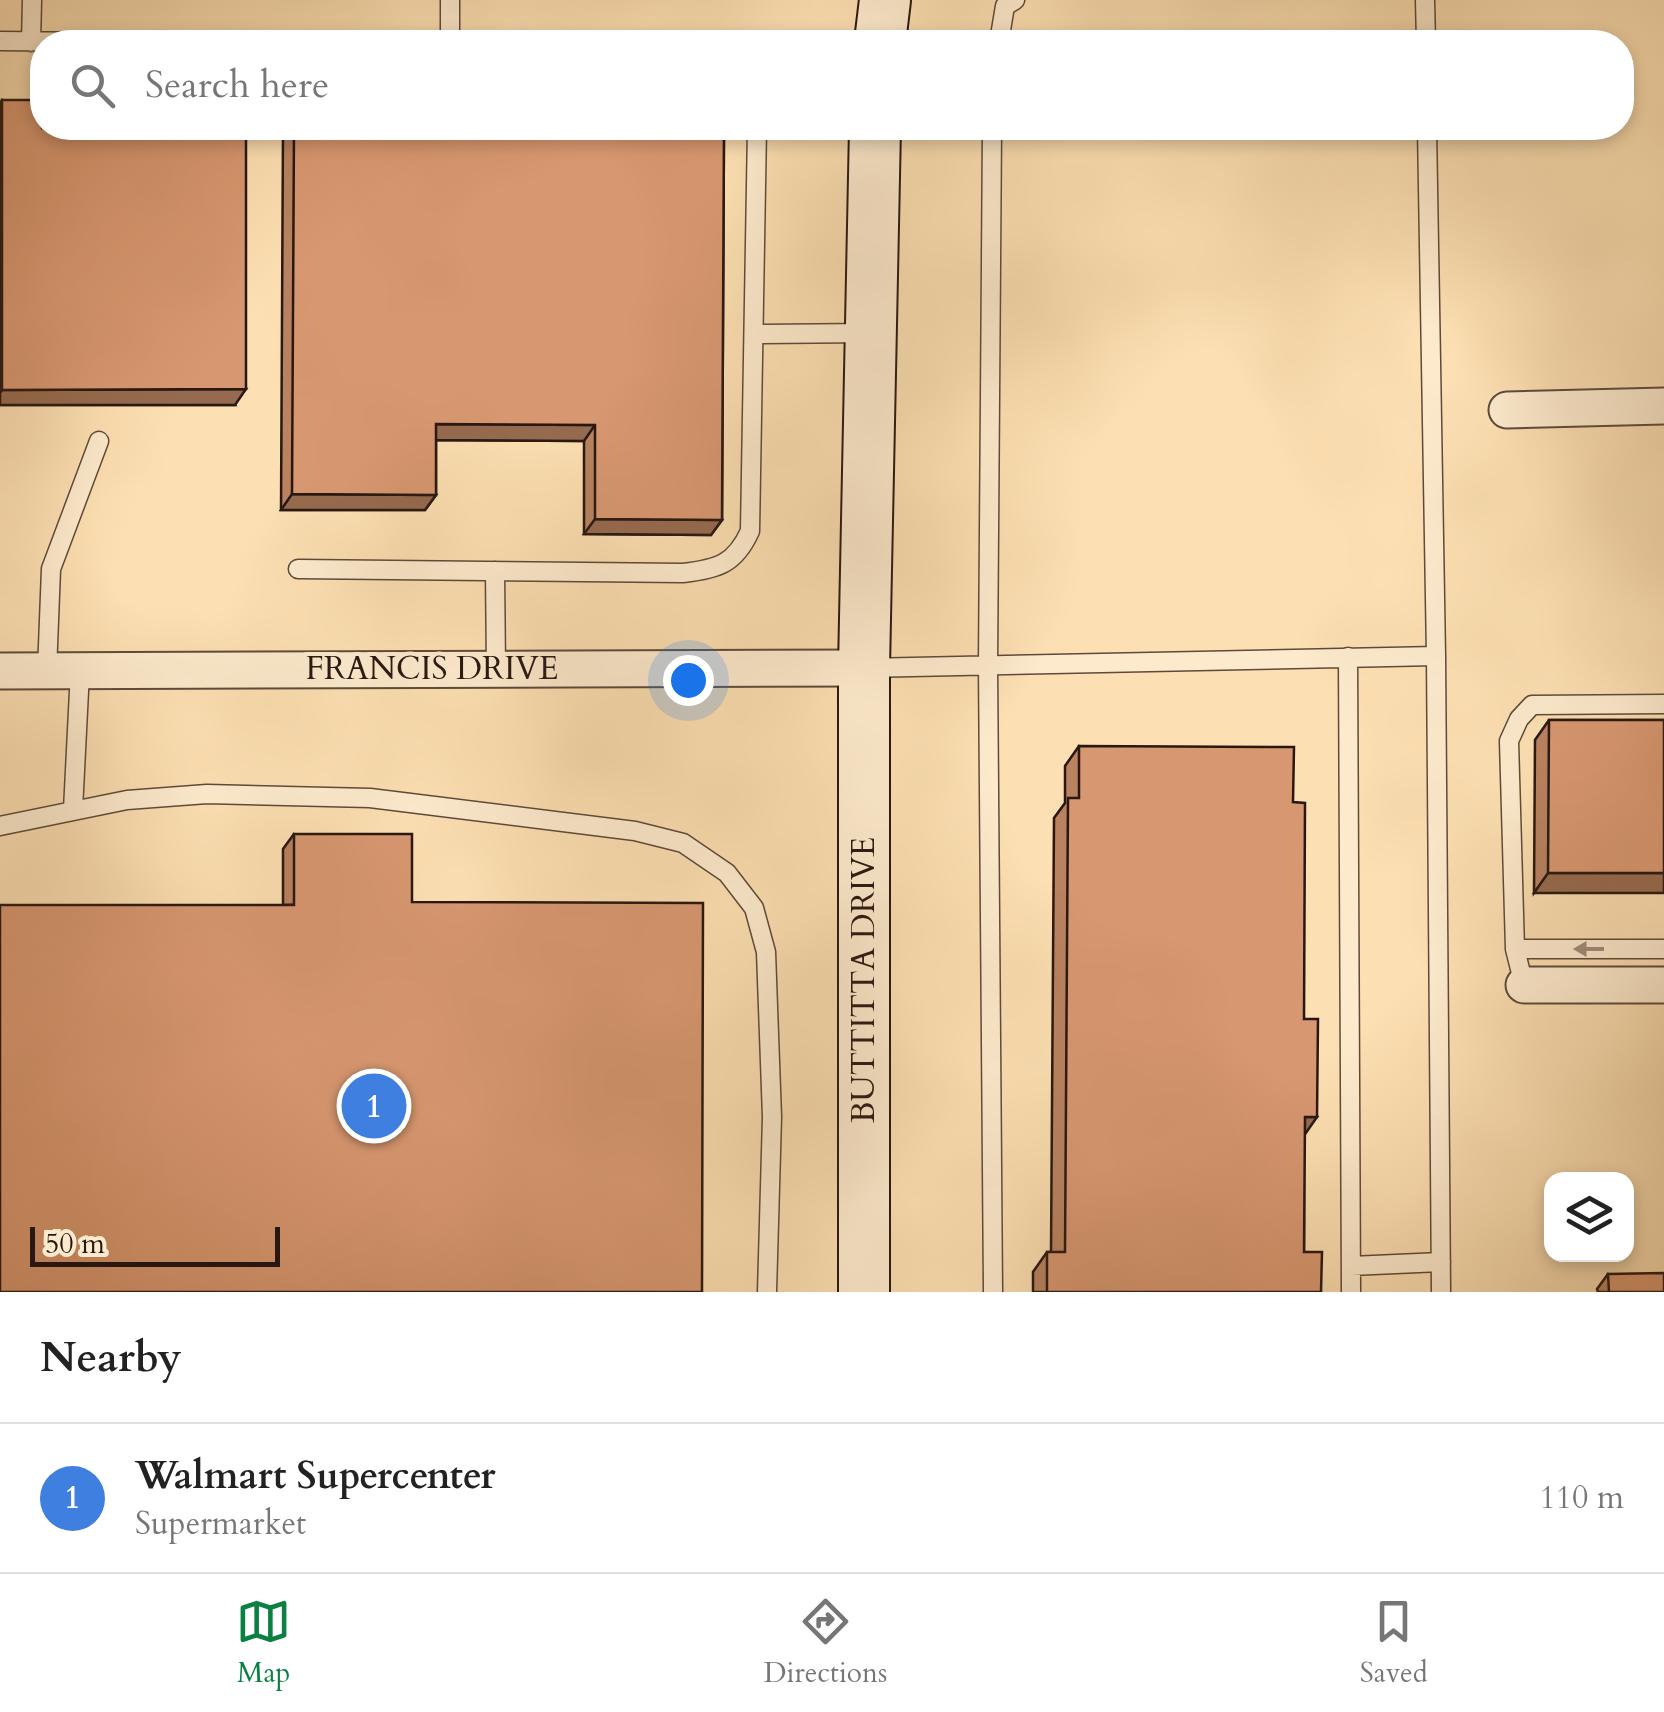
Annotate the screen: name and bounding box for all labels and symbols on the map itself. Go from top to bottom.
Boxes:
street label: FRANCIS DRIVE [306,647,558,691]
your location [663,655,714,706]
street label: BUTTITTA DRIVE [842,837,886,1123]
one-way arrow [1573,941,1605,957]
pin: 1 [342,1068,406,1144]
scale bar [30,1222,280,1266]

